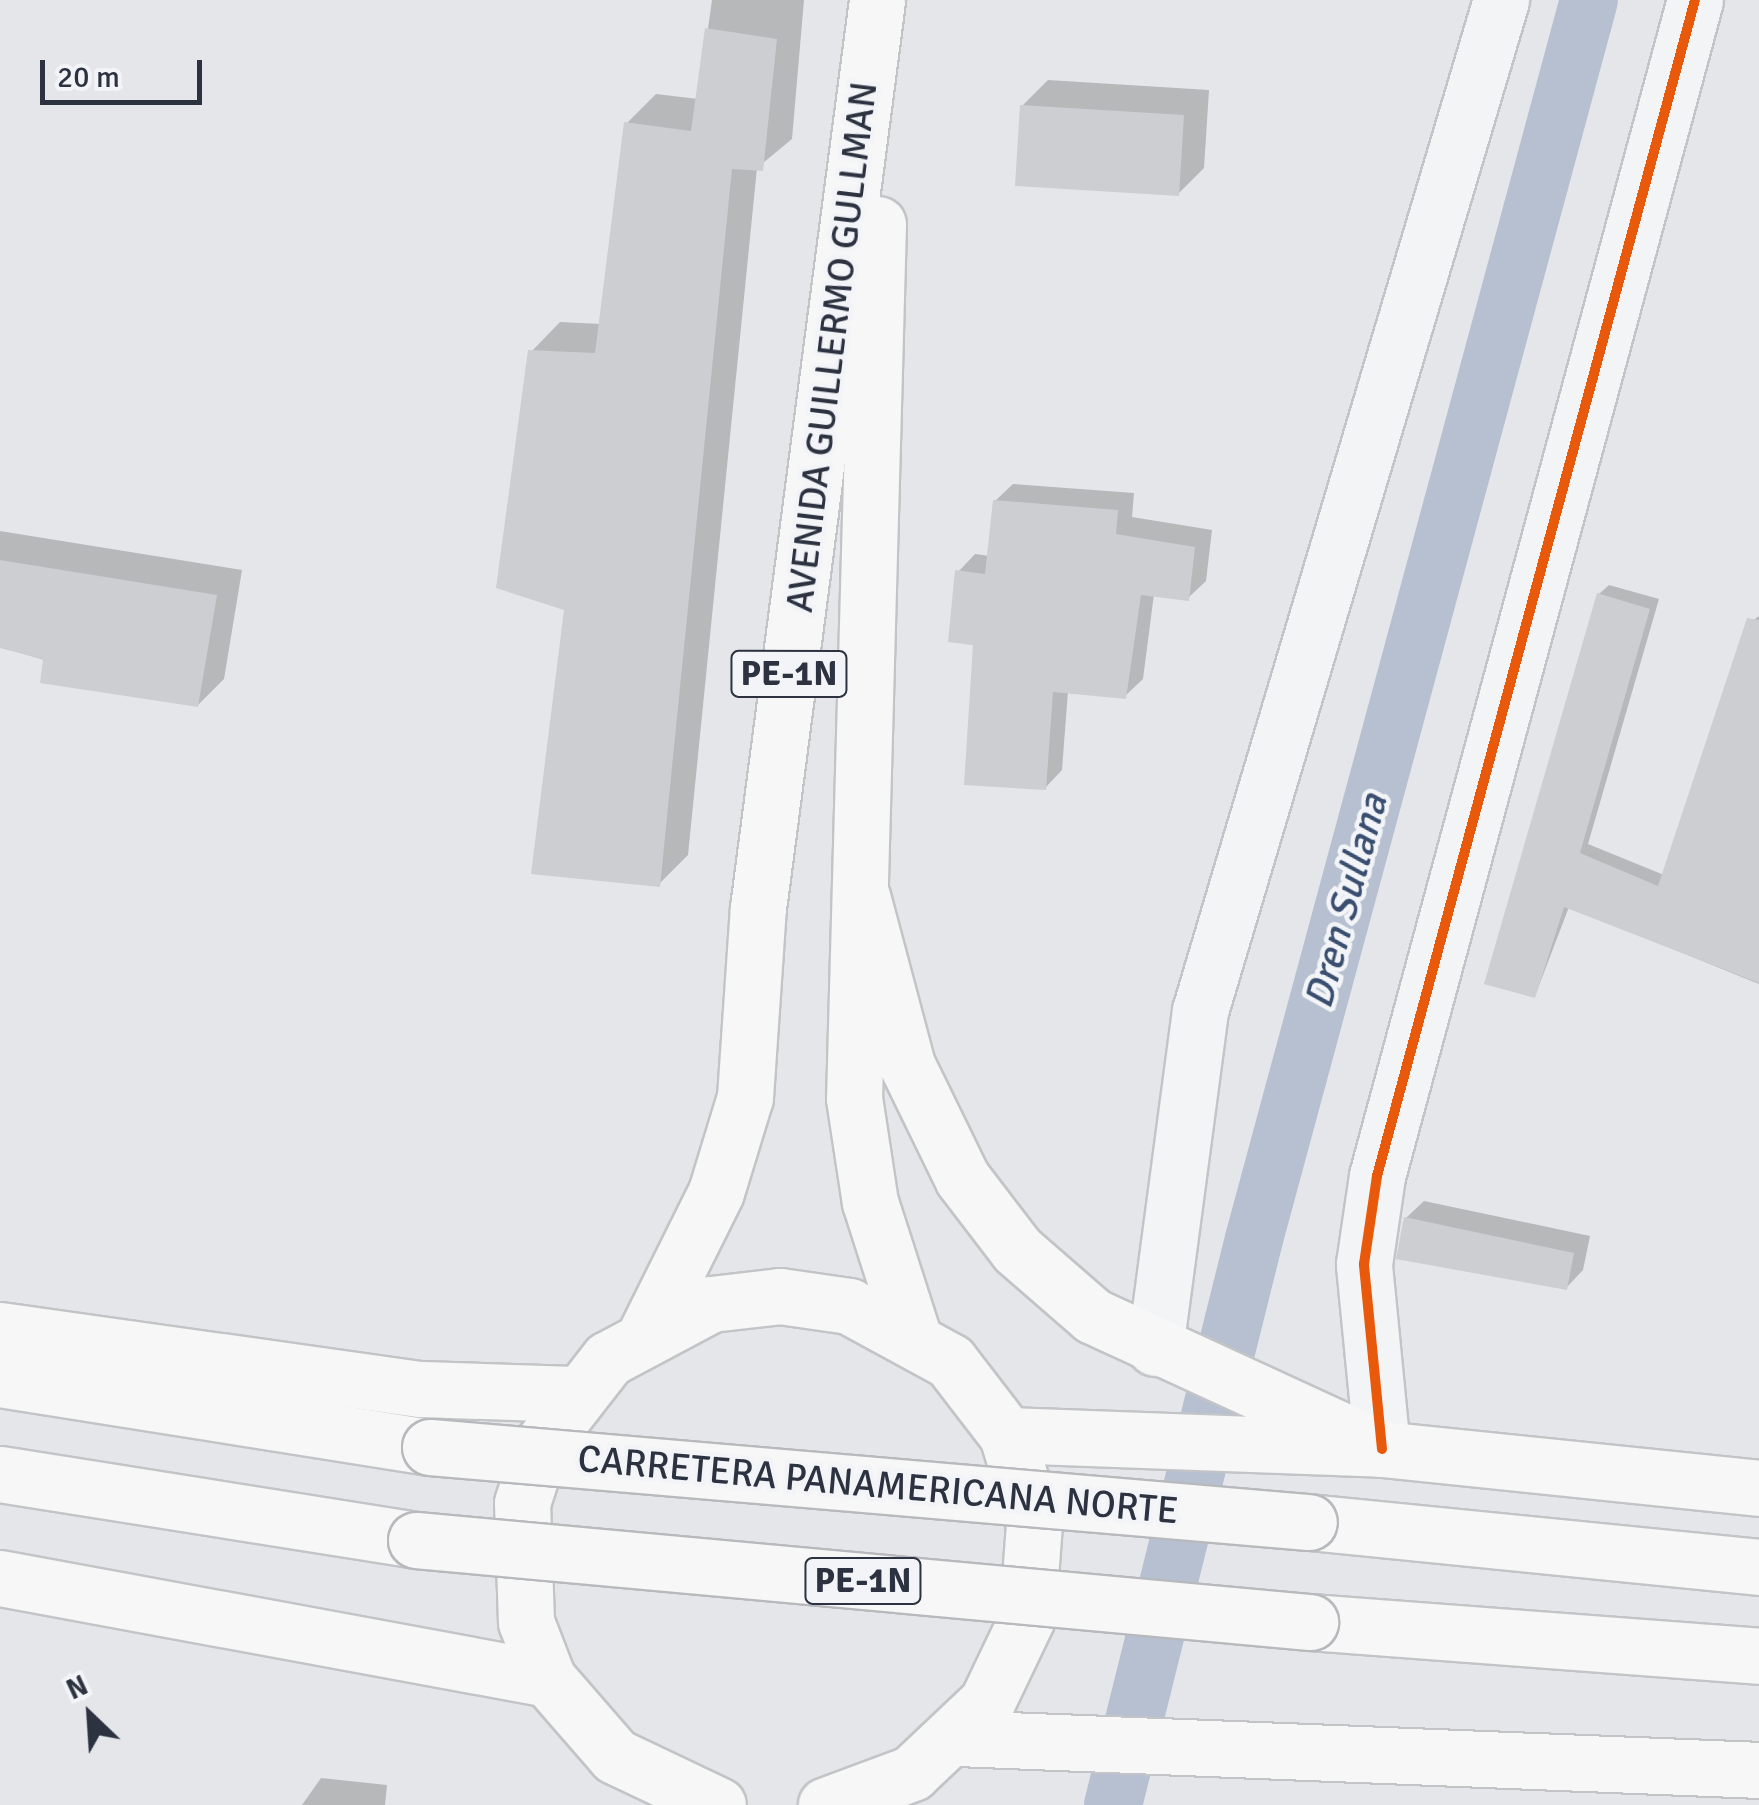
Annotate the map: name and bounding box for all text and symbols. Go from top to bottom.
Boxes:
scale bar [45,40,208,102]
text: 20 m [57,59,120,96]
street label: AVENIDA GUILLERMO GULLMAN [777,79,887,615]
road number: PE-1N [729,644,849,704]
water label: Dren Sullana [1294,788,1398,1014]
street label: CARRETERA PANAMERICANA NORTE [576,1436,1180,1534]
road number: PE-1N [803,1551,923,1611]
north arrow [40,1665,140,1765]
text: N [61,1668,93,1707]

